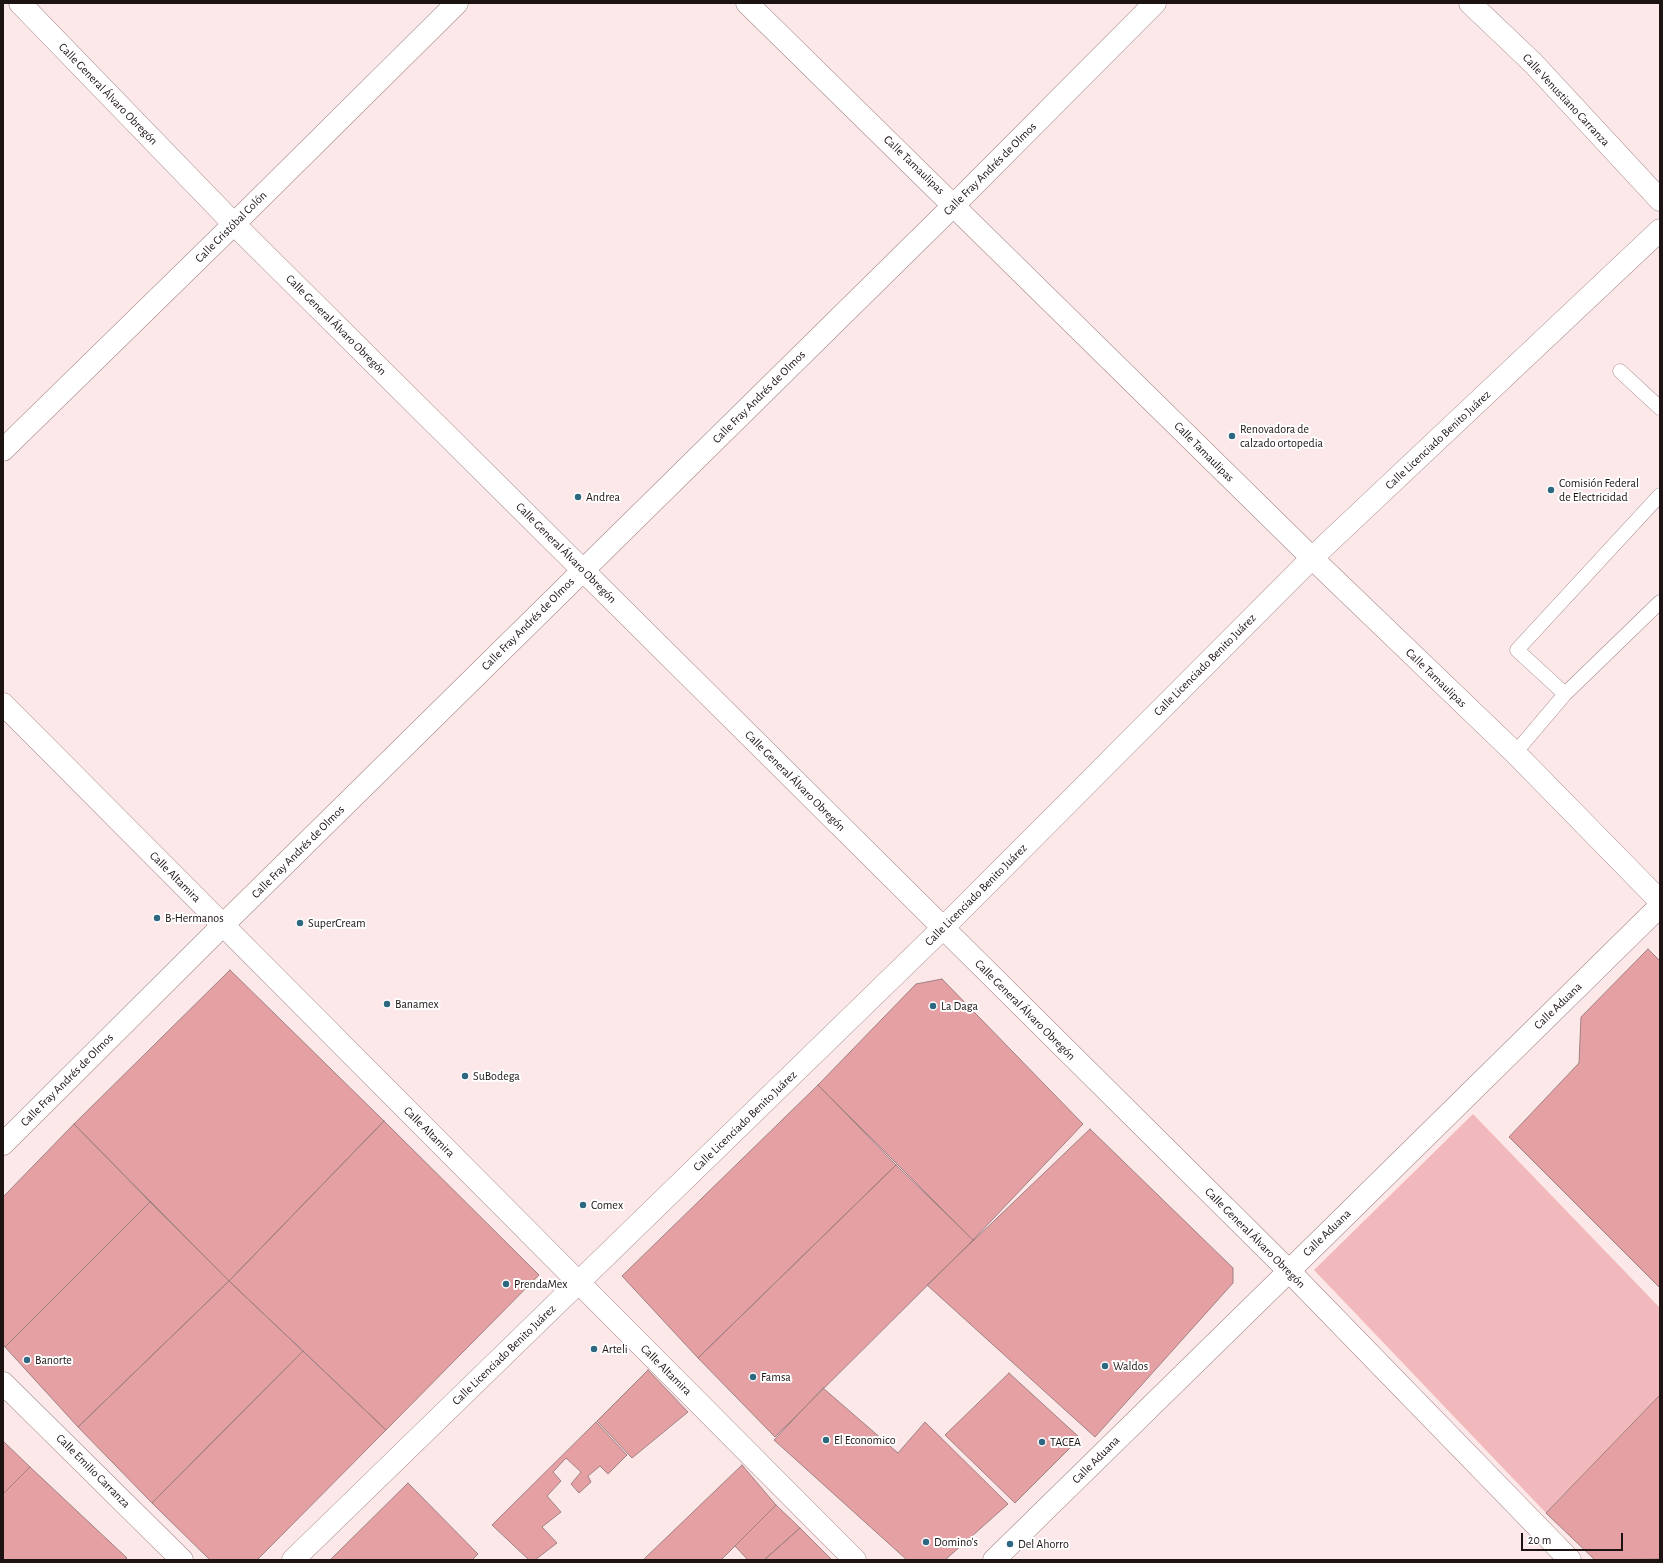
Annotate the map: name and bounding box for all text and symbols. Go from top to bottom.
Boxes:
street label: Calle General Álvaro Obregón [55,40,161,148]
street label: Calle Venustiano Carranza [1519,51,1613,149]
street label: Calle Fray Andrés de Olmos [941,120,1039,218]
street label: Calle Tamaulipas [881,132,947,198]
street label: Calle Cristóbal Colón [192,188,270,266]
street label: Calle General Álvaro Obregón [283,272,389,378]
street label: Calle Fray Andrés de Olmos [710,348,808,446]
street label: Calle Licenciado Benito Juárez [1382,387,1494,493]
street label: Calle Tamaulipas [1171,419,1237,485]
place label: Renovadora de calzado ortopedia [1240,422,1323,450]
marker: Renovadora de calzado ortopedia [1227,431,1237,441]
place label: Comisión Federal de Electricidad [1559,476,1639,504]
marker: Comisión Federal de Electricidad [1546,485,1556,495]
place label: Andrea [586,490,620,504]
marker: Andrea [573,492,583,502]
street label: Calle General Álvaro Obregón [513,500,619,606]
street label: Calle Fray Andrés de Olmos [479,575,577,673]
street label: Calle Licenciado Benito Juárez [1151,611,1259,719]
street label: Calle Tamaulipas [1403,645,1469,711]
street label: Calle General Álvaro Obregón [742,728,848,834]
street label: Calle Fray Andrés de Olmos [249,803,347,901]
street label: Calle Licenciado Benito Juárez [922,841,1030,949]
street label: Calle Altamira [147,849,203,905]
place label: B-Hermanos [165,911,224,925]
marker: B-Hermanos [152,913,162,923]
place label: SuperCream [308,916,366,930]
marker: SuperCream [295,918,305,928]
street label: Calle General Álvaro Obregón [972,957,1078,1063]
street label: Calle Aduana [1531,979,1585,1033]
place label: Banamex [395,997,439,1011]
marker: Banamex [382,999,392,1009]
place label: La Daga [941,999,978,1013]
marker: La Daga [928,1001,938,1011]
street label: Calle Fray Andrés de Olmos [18,1031,116,1129]
street label: Calle Licenciado Benito Juárez [690,1068,800,1174]
place label: SuBodega [473,1069,520,1083]
marker: SuBodega [460,1071,470,1081]
street label: Calle Altamira [401,1104,457,1160]
street label: Calle General Álvaro Obregón [1202,1185,1308,1291]
place label: Comex [591,1198,623,1212]
marker: Comex [578,1200,588,1210]
street label: Calle Aduana [1300,1206,1354,1260]
place label: PrendaMex [514,1277,567,1291]
marker: PrendaMex [501,1279,511,1289]
street label: Calle Licenciado Benito Juárez [449,1302,559,1408]
place label: Arteli [602,1342,628,1356]
street label: Calle Altamira [638,1342,694,1398]
marker: Arteli [589,1344,599,1354]
place label: Banorte [35,1353,72,1367]
marker: Banorte [22,1355,32,1365]
place label: Waldos [1113,1359,1148,1373]
marker: Waldos [1100,1361,1110,1371]
place label: Famsa [761,1370,791,1384]
marker: Famsa [748,1372,758,1382]
street label: Calle Emilio Carranza [53,1431,133,1511]
place label: El Economico [834,1433,896,1447]
street label: Calle Aduana [1069,1433,1123,1487]
marker: El Economico [821,1435,831,1445]
place label: TACEA [1050,1435,1081,1449]
marker: TACEA [1037,1437,1047,1447]
scale bar [1523,1525,1625,1551]
text: 20 m [1528,1534,1551,1546]
place label: Domino's [934,1535,978,1549]
marker: Domino's [921,1537,931,1547]
place label: Del Ahorro [1018,1537,1069,1551]
marker: Del Ahorro [1005,1539,1015,1549]

